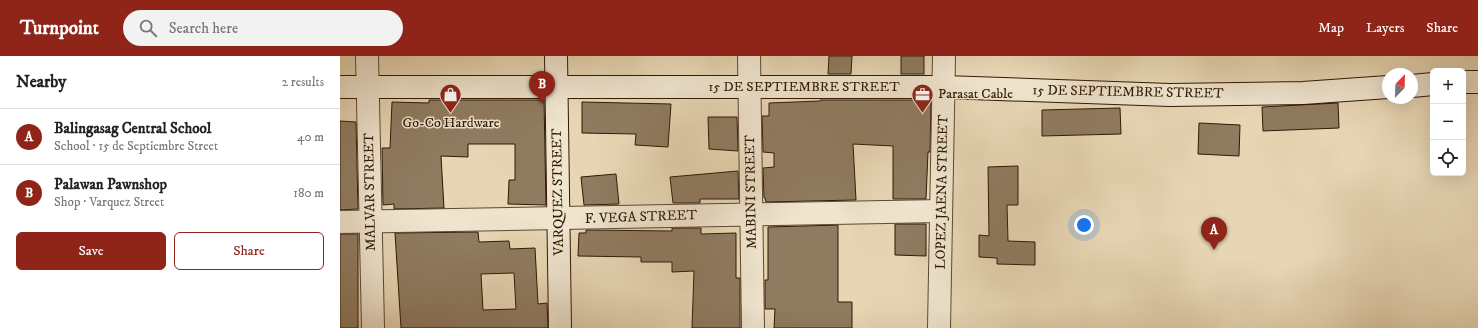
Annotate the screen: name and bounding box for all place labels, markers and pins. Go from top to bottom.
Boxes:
pin: B [529,71,555,104]
office icon: Parasat Cable [909,81,935,114]
shop icon: Go-Co Hardware [438,82,464,115]
place label: Parasat Cable [938,85,1013,103]
place label: Go-Co Hardware [402,114,500,132]
pin: A [1201,217,1227,250]

